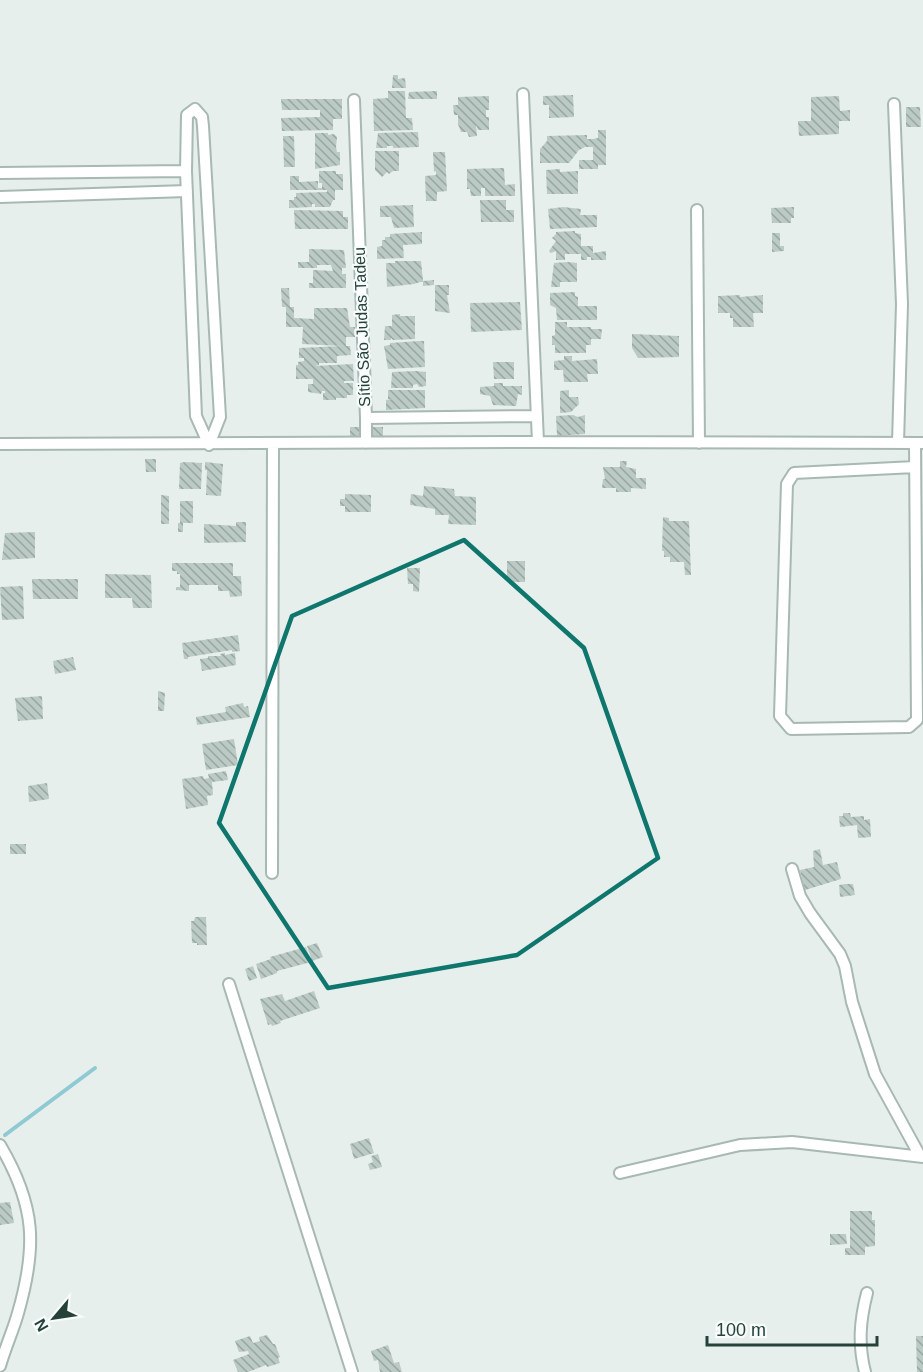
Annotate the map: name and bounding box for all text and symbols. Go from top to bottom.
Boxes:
street label: Sítio São Judas Tadeu [351,247,373,407]
north arrow [24,1288,84,1348]
scale bar [707,1309,876,1347]
text: N [31,1316,52,1334]
text: 100 m [716,1320,766,1340]

